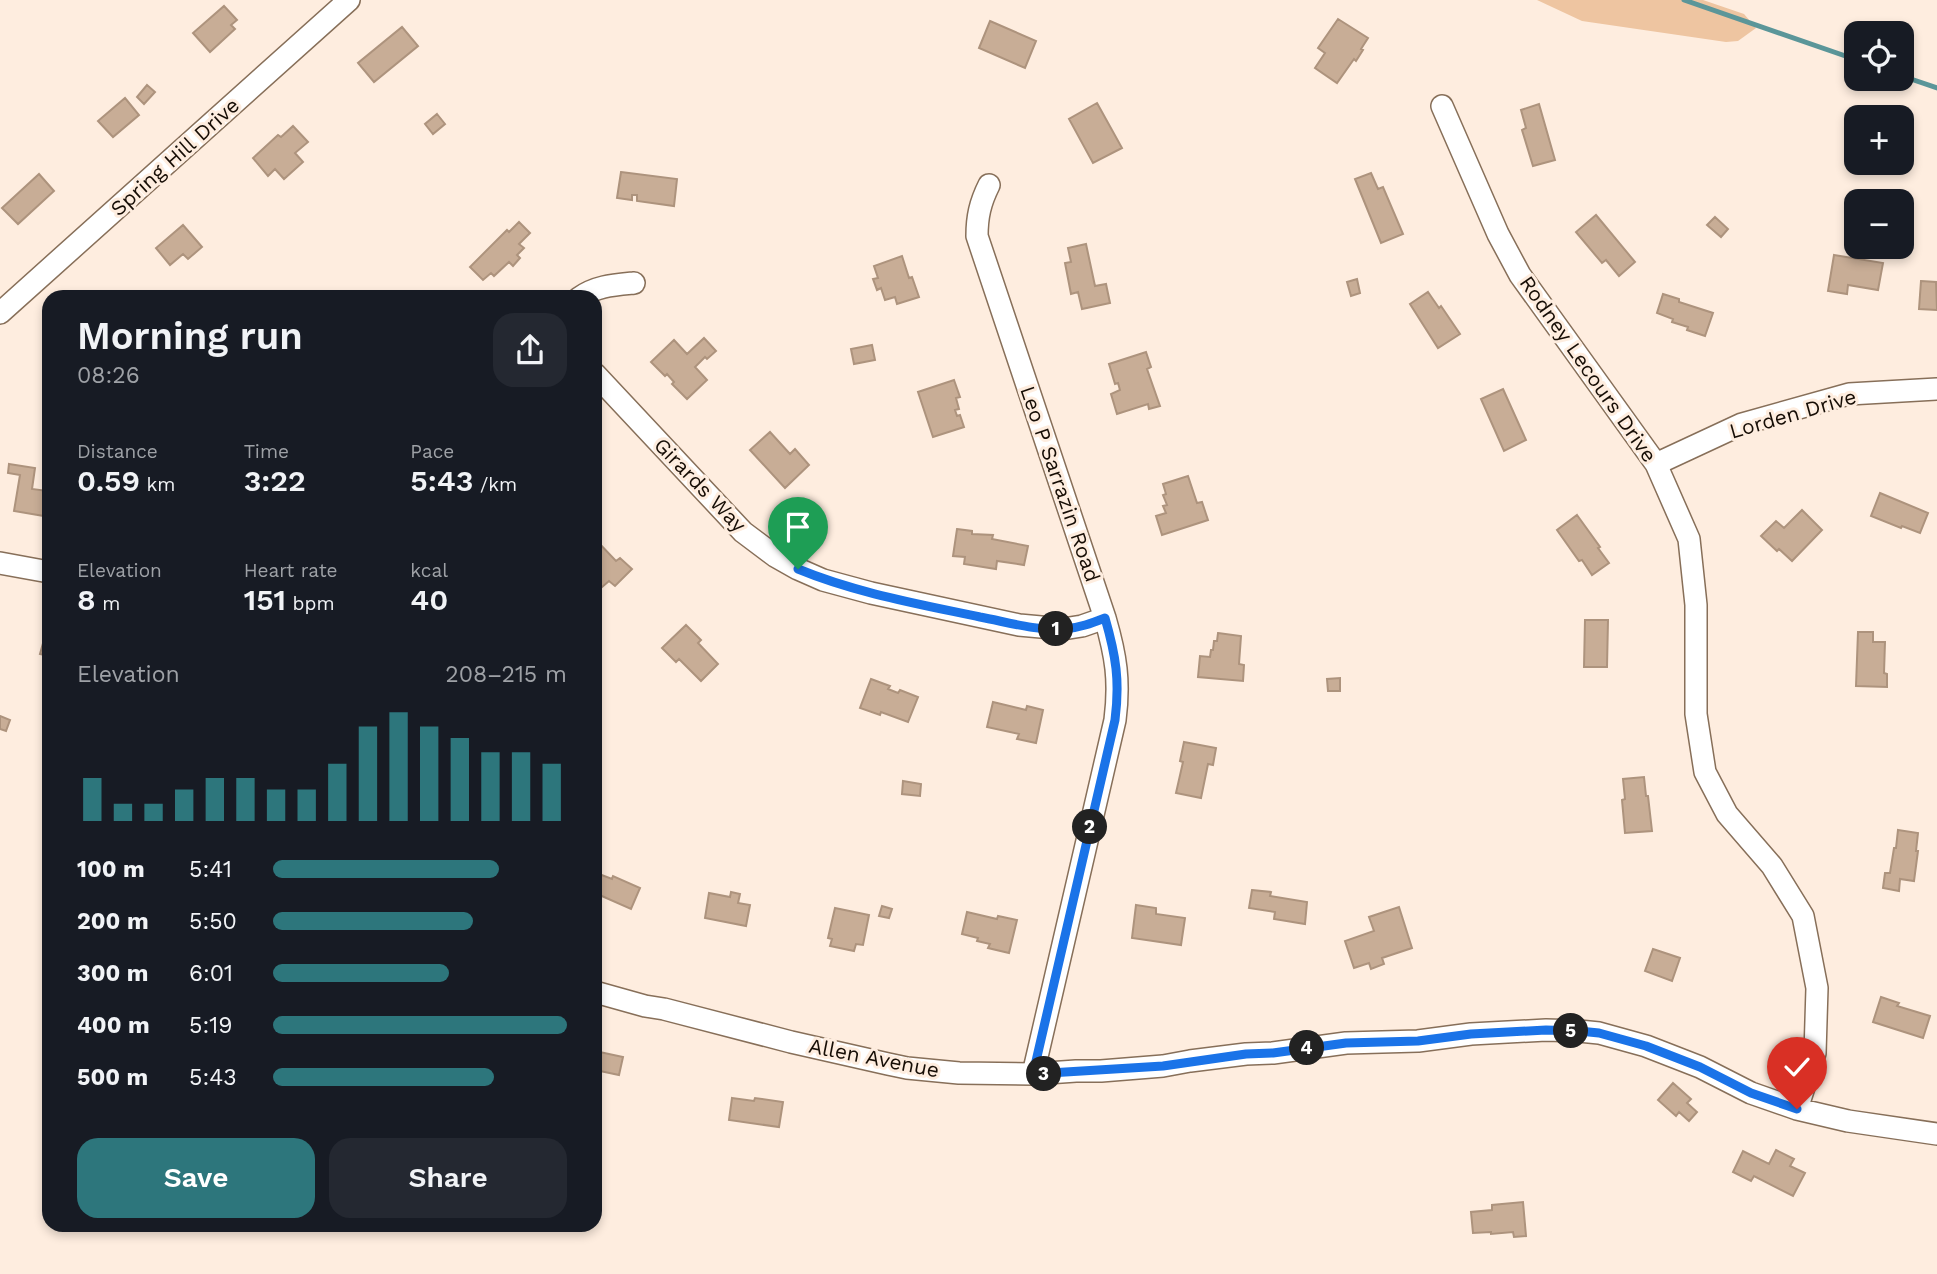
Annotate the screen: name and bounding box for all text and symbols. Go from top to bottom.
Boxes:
map controls [1844,21,1914,259]
button: locate [1844,21,1914,91]
street label: Spring Hill Drive [105,92,244,221]
button: + [1844,105,1914,175]
button: − [1844,189,1914,259]
street label: Rodney Lecours Drive [1515,271,1662,467]
button: share [493,313,567,387]
text: Morning run [77,314,303,358]
text: 08:26 [77,362,140,389]
street label: Leo P Sarrazin Road [1015,383,1106,585]
street label: Lorden Drive [1727,383,1859,444]
street label: Girards Way [649,432,752,537]
text: Distance [77,440,158,463]
text: Time [244,440,289,463]
text: Pace [410,440,454,463]
text: 0.59 [77,463,140,498]
text: 3:22 [244,463,306,498]
text: 5:43 [410,463,473,498]
text: km [140,473,175,496]
text: /km [473,473,517,496]
pin [768,497,828,569]
icon: arrive [779,508,817,546]
text: Elevation [77,559,162,582]
text: Heart rate [244,559,338,582]
text: kcal [410,559,448,582]
text: 8 [77,582,96,617]
text: 151 [244,582,286,617]
text: 40 [410,582,448,617]
text: m [96,592,120,615]
text: bpm [286,592,335,615]
pin: 1 [1038,612,1074,646]
text: 1 [1051,617,1060,640]
text: Elevation [77,661,180,688]
text: 208–215 m [445,661,567,688]
pin: 2 [1072,810,1108,844]
text: 2 [1084,815,1095,838]
text: 100 m [77,856,145,883]
text: 5:41 [189,856,232,883]
text: 200 m [77,908,149,935]
text: 5:50 [189,908,237,935]
text: 300 m [77,960,148,987]
text: 6:01 [189,960,233,987]
text: 400 m [77,1012,150,1039]
text: 5:19 [189,1012,232,1039]
pin: 5 [1554,1014,1588,1048]
text: 5 [1565,1019,1576,1042]
pin: 4 [1290,1030,1324,1066]
street label: Allen Avenue [807,1033,941,1082]
text: 4 [1300,1036,1313,1059]
pin [1767,1037,1827,1109]
icon: check [1778,1048,1816,1086]
pin: 3 [1026,1056,1062,1092]
text: 3 [1038,1062,1049,1085]
text: 500 m [77,1064,148,1091]
text: 5:43 [189,1064,237,1091]
button: Save [77,1138,315,1218]
button: Share [329,1138,567,1218]

